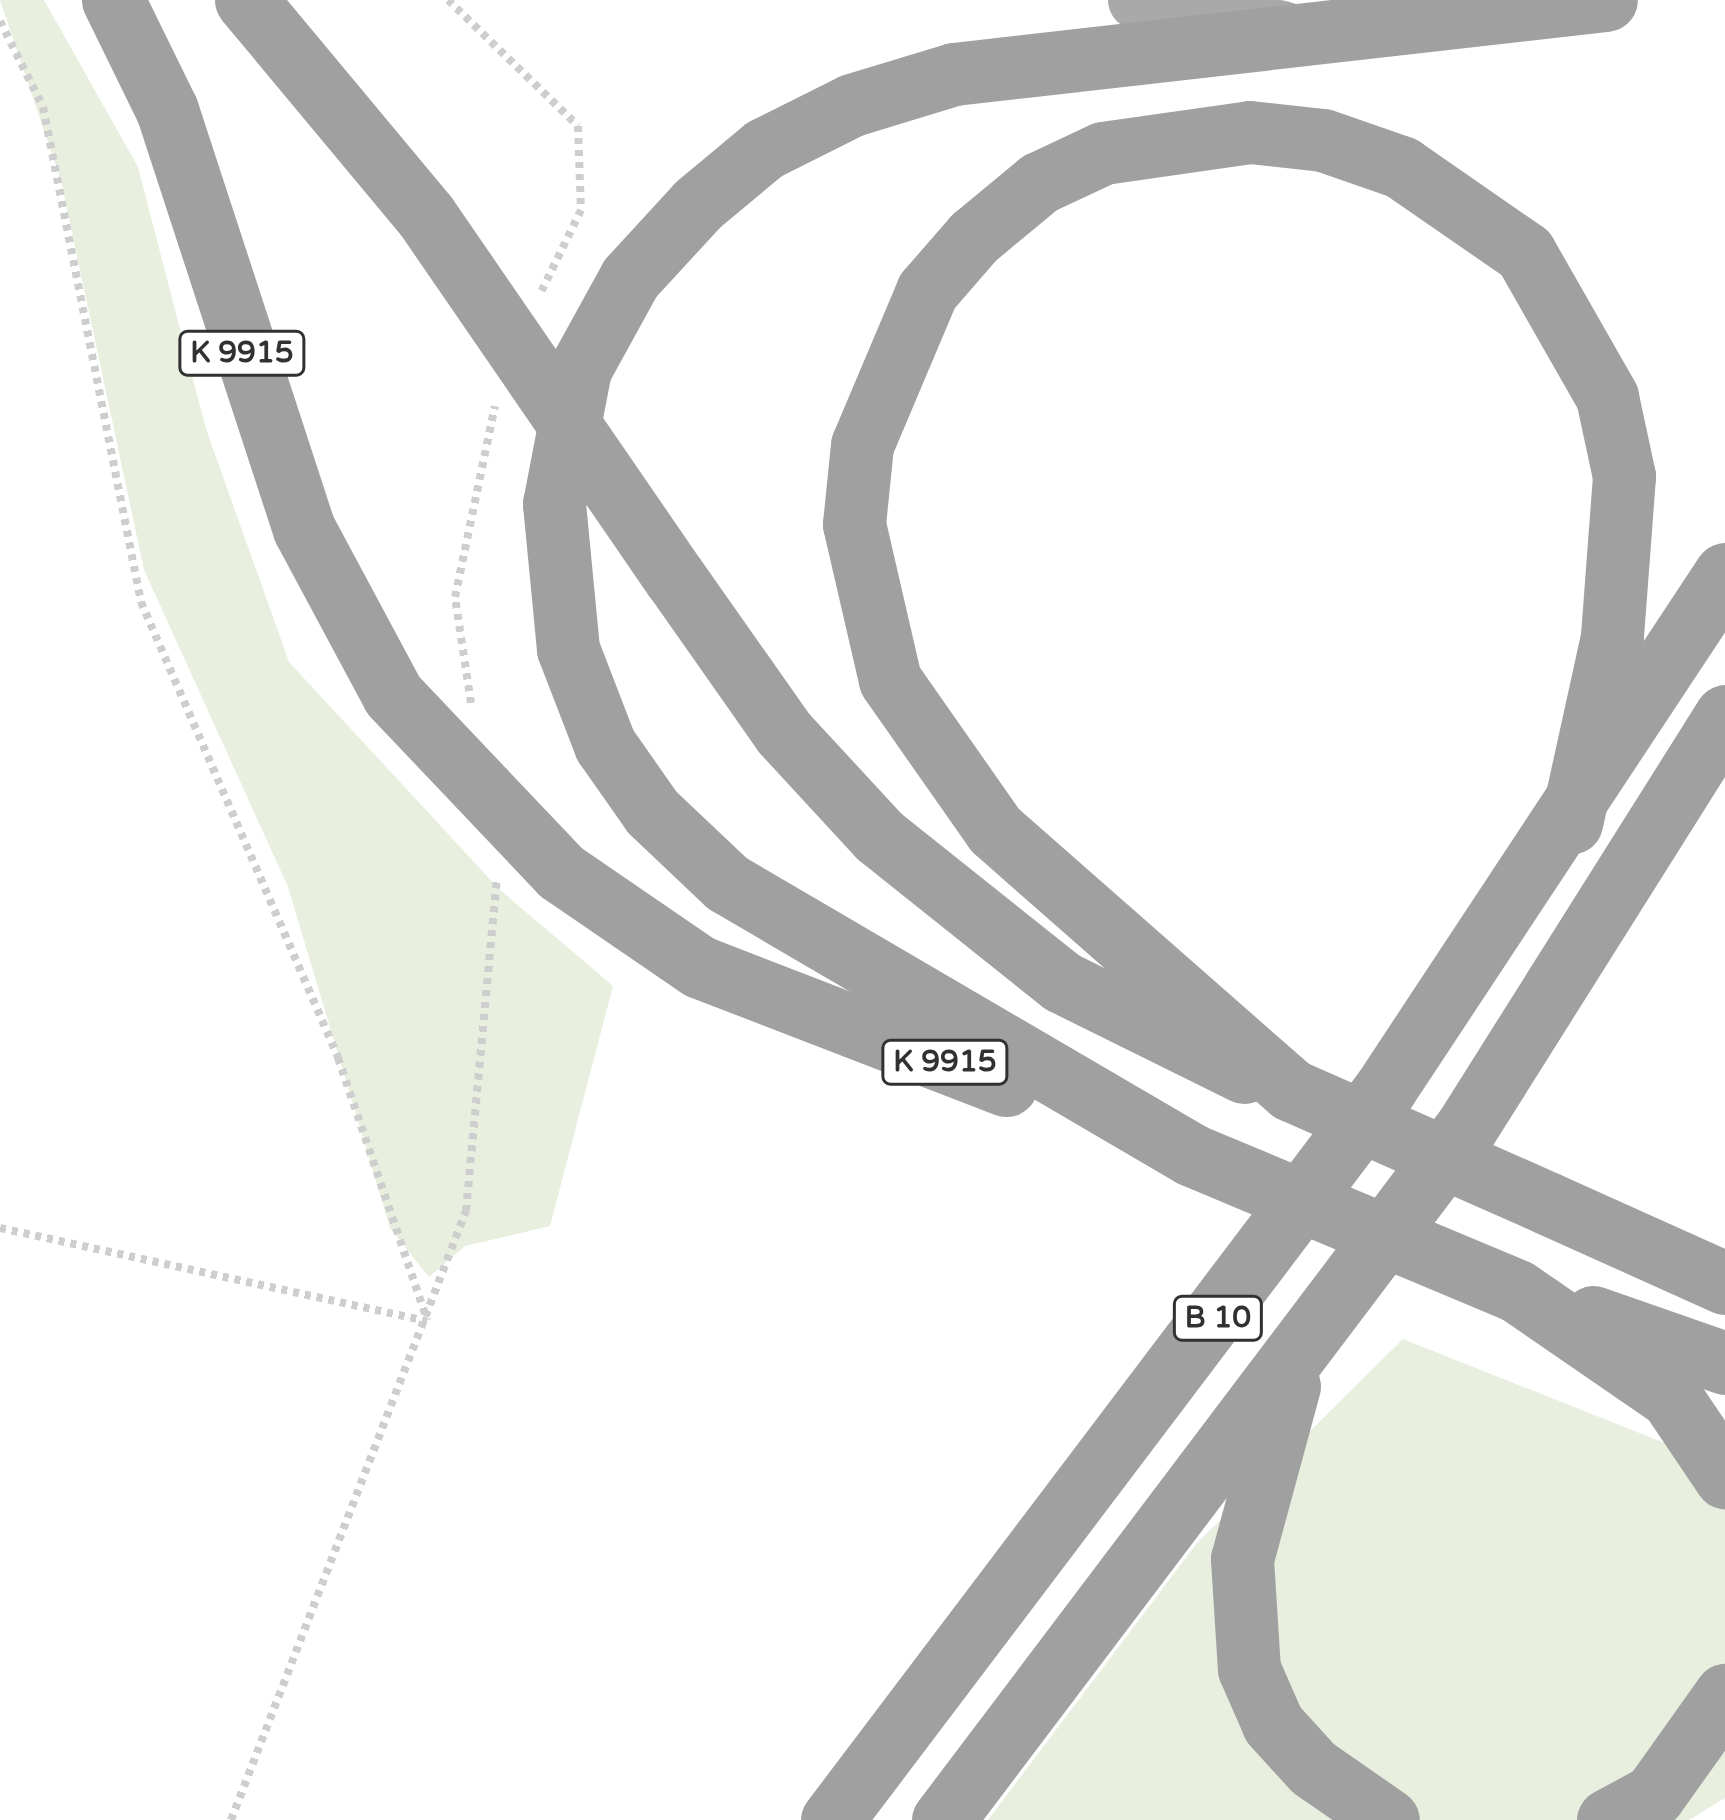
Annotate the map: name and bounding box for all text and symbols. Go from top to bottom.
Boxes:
road number: K 9915 [176,329,308,377]
road number: K 9915 [879,1038,1011,1086]
road number: B 10 [1170,1294,1266,1342]

